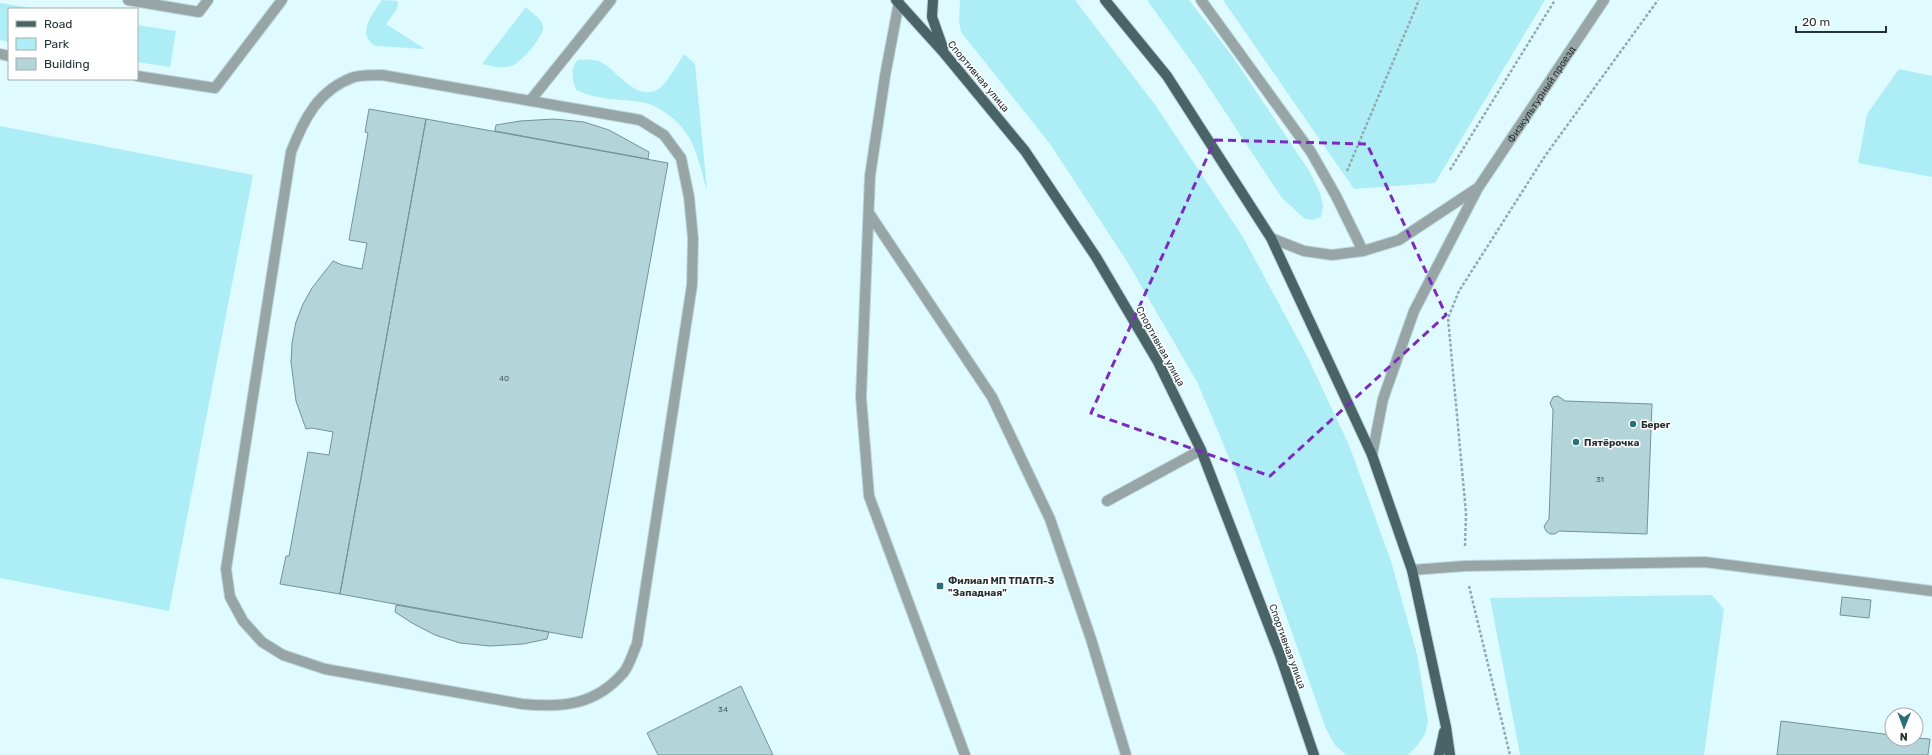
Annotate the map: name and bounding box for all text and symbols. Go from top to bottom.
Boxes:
legend [8,8,138,80]
scale bar [1796,8,1886,34]
text: 20 m [1802,15,1830,29]
text: Road [44,17,72,31]
text: Park [44,37,70,51]
street label: Спортивная улица [945,39,1012,115]
street label: Физкультурный проезд [1505,44,1578,145]
text: Building [44,57,90,71]
street label: Спортивная улица [1133,304,1187,388]
house number: 40 [499,374,509,383]
marker: Берег [1628,419,1638,429]
place label: Берег [1641,419,1671,431]
marker: Пятёрочка [1571,437,1581,447]
place label: Пятёрочка [1584,437,1639,449]
house number: 31 [1596,475,1604,484]
place label: Филиал МП ТПАТП-3 "Западная" [948,575,1055,599]
marker: Филиал МП ТПАТП-3 "Западная" [935,581,945,591]
street label: Спортивная улица [1266,602,1308,690]
house number: 34 [718,705,728,714]
north arrow [1884,707,1924,747]
text: N [1900,730,1908,743]

